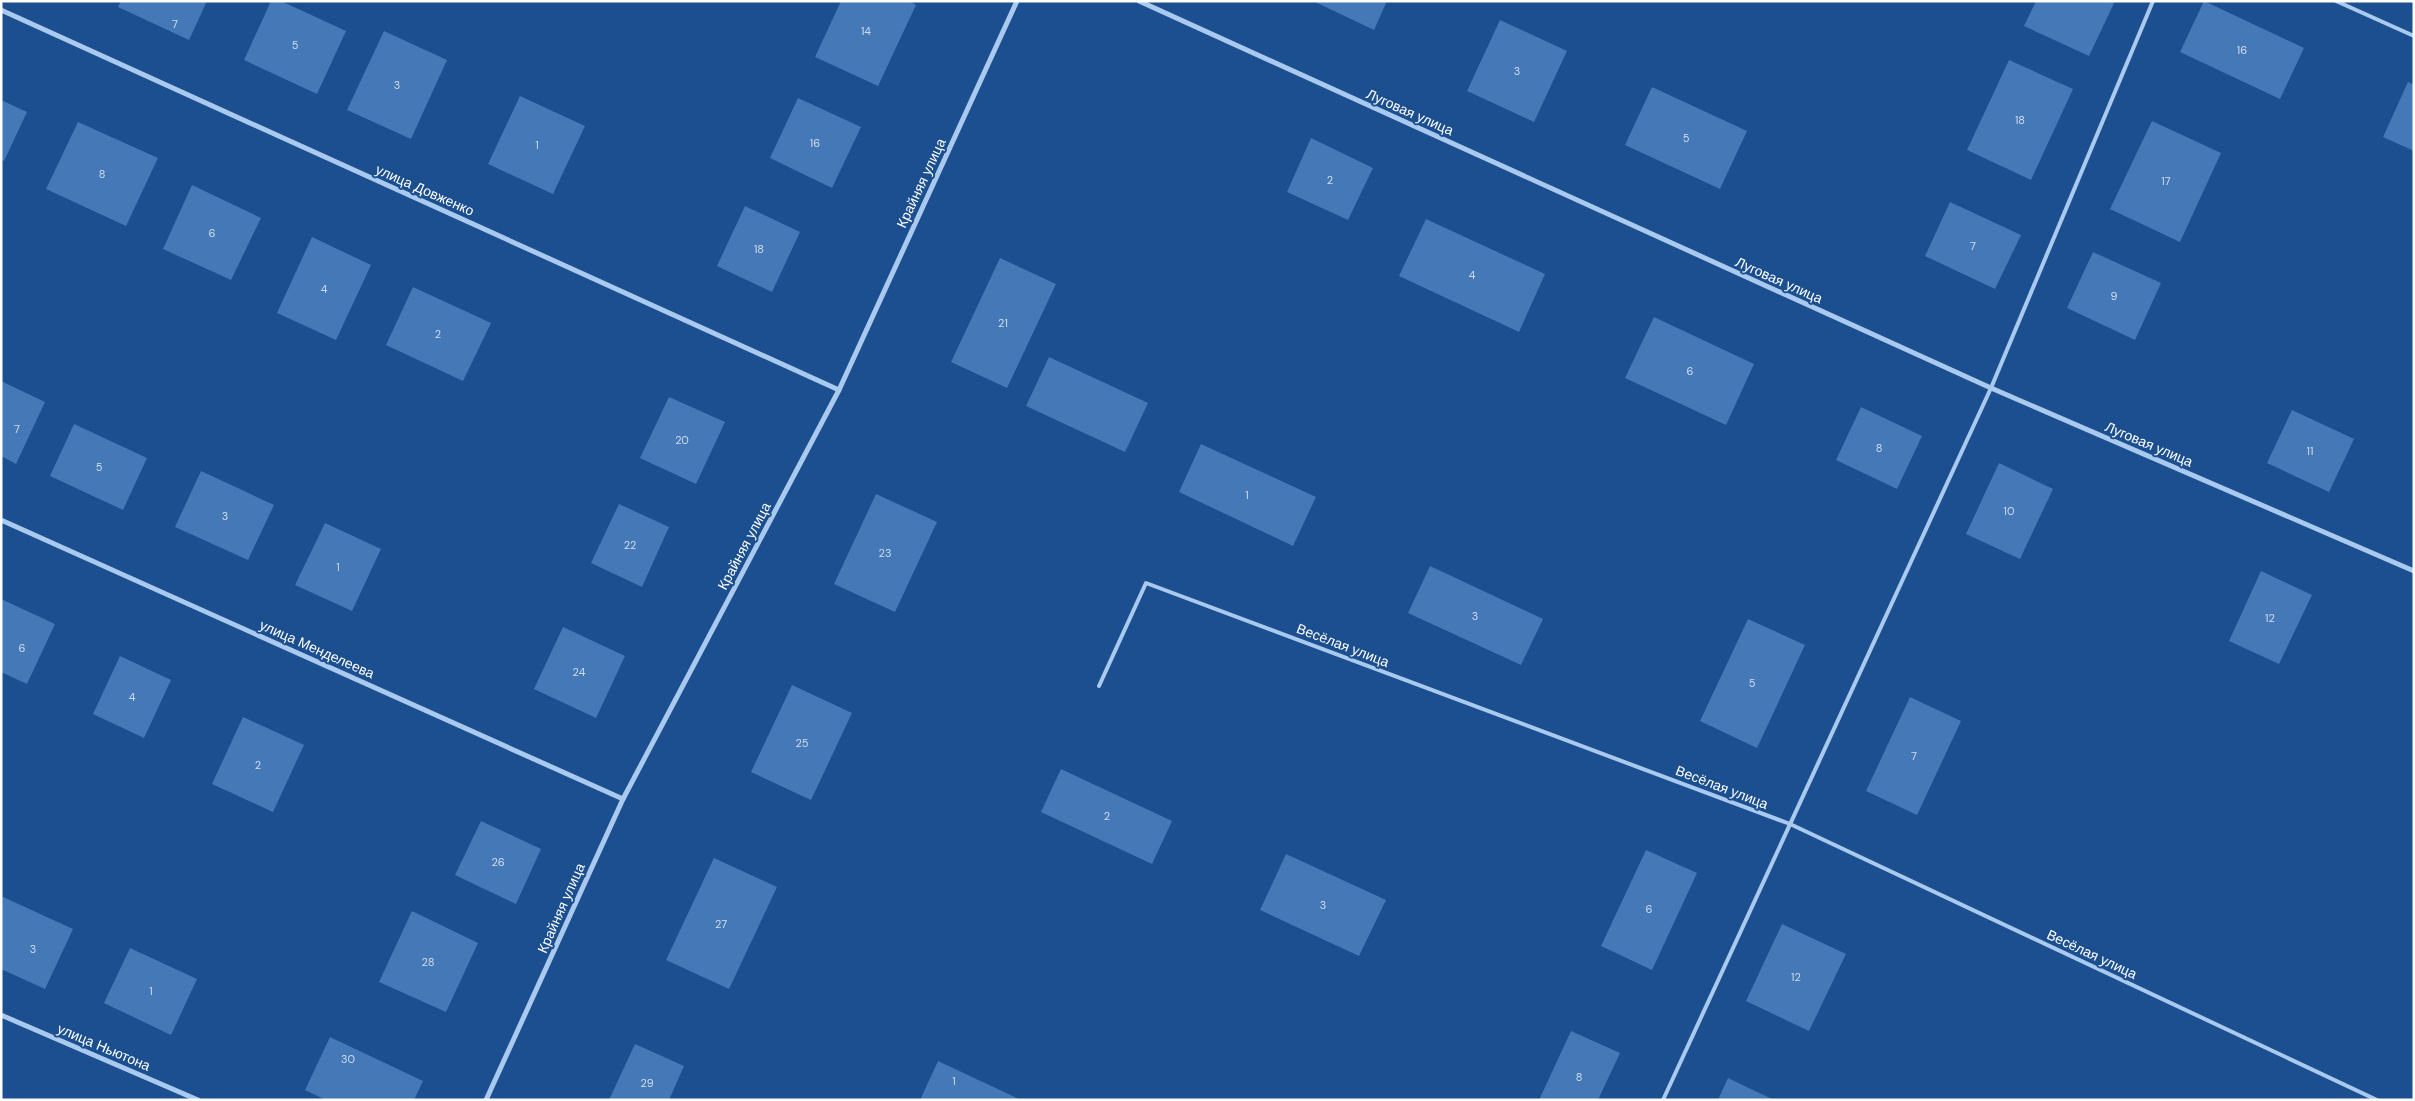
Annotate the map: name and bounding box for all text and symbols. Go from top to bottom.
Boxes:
house number: 7 [172,17,178,31]
house number: 14 [861,24,871,38]
house number: 5 [292,38,299,52]
house number: 16 [2237,43,2247,57]
house number: 3 [1514,64,1520,78]
house number: 3 [394,78,400,92]
street label: Луговая улица [1363,85,1457,139]
house number: 18 [2015,113,2025,127]
house number: 5 [1683,131,1690,145]
street label: Крайняя улица [892,135,950,231]
house number: 16 [810,136,820,150]
house number: 1 [535,138,539,152]
street label: улица Довженко [373,160,477,220]
house number: 8 [99,167,105,181]
house number: 2 [1327,173,1333,187]
house number: 17 [2161,174,2171,188]
house number: 6 [209,226,216,240]
house number: 7 [1970,239,1976,253]
house number: 18 [754,242,764,256]
street label: Луговая улица [1732,253,1826,307]
house number: 4 [1469,268,1476,282]
house number: 4 [321,282,328,296]
house number: 9 [2111,289,2118,303]
house number: 21 [998,316,1008,330]
house number: 2 [435,327,441,341]
house number: 6 [1687,364,1694,378]
street label: Луговая улица [2102,417,2196,471]
house number: 7 [14,422,20,436]
house number: 20 [675,433,689,447]
house number: 8 [1876,441,1882,455]
house number: 11 [2307,444,2313,458]
house number: 5 [96,460,103,474]
house number: 1 [1245,488,1249,502]
street label: Крайняя улица [713,499,775,593]
house number: 10 [2004,504,2014,518]
house number: 3 [222,509,228,523]
house number: 22 [624,538,636,552]
house number: 23 [879,546,891,560]
house number: 1 [336,560,340,574]
house number: 3 [1472,609,1478,623]
house number: 12 [2265,611,2275,625]
street label: улица Менделеева [257,616,377,682]
street label: Весёлая улица [1294,619,1392,671]
house number: 6 [19,641,26,655]
house number: 24 [573,665,586,679]
house number: 5 [1749,676,1756,690]
house number: 4 [129,690,136,704]
house number: 25 [795,736,809,750]
house number: 7 [1911,749,1917,763]
house number: 2 [255,758,261,772]
street label: Весёлая улица [1673,761,1771,813]
house number: 2 [1104,809,1110,823]
house number: 26 [491,855,505,869]
street label: Крайняя улица [533,860,589,956]
house number: 3 [1320,898,1326,912]
house number: 6 [1646,902,1653,916]
house number: 27 [715,917,727,931]
street label: Весёлая улица [2044,925,2140,983]
house number: 3 [30,942,36,956]
house number: 28 [422,955,434,969]
house number: 12 [1791,970,1801,984]
house number: 1 [149,984,153,998]
street label: улица Ньютона [55,1019,153,1075]
house number: 30 [341,1052,355,1066]
house number: 8 [1576,1070,1582,1084]
house number: 1 [952,1074,956,1088]
house number: 29 [640,1076,654,1090]

